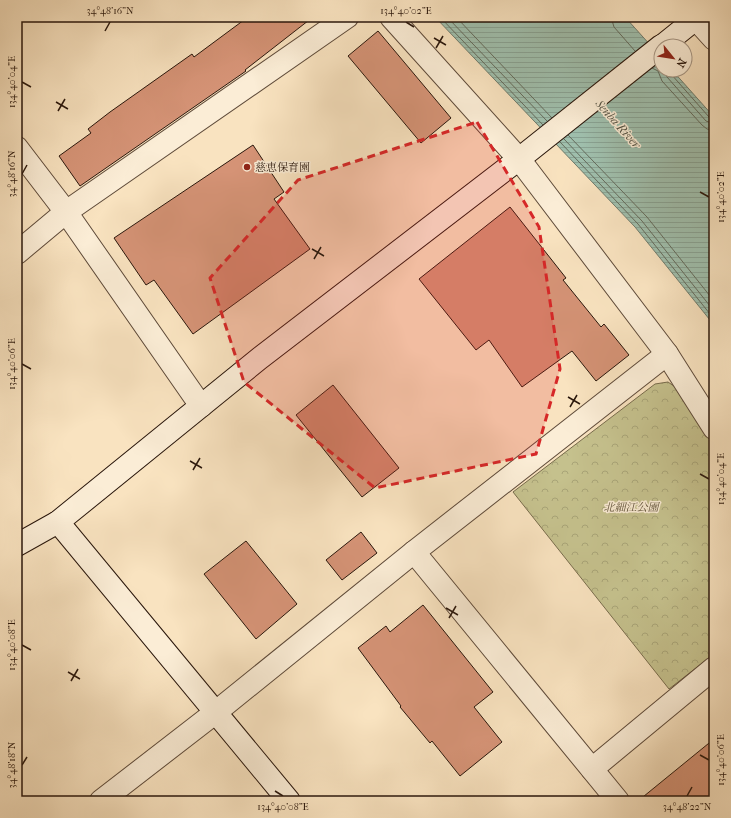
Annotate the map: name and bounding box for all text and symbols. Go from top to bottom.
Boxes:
text: 34°48'16"N [86,5,134,17]
text: 134°40'02"E [380,5,432,17]
north arrow [653,38,693,78]
text: 134°40'04"E [6,56,18,108]
text: N [673,56,689,70]
water label: Senba River [592,96,645,152]
text: 34°48'16"N [6,150,18,198]
place label: 慈恵保育園 [255,161,310,174]
marker: 慈恵保育園 [242,162,252,172]
text: 134°40'02"E [715,171,727,223]
text: 134°40'06"E [6,338,18,390]
text: 134°40'04"E [715,453,727,505]
park label: 北細江公園 [604,501,660,514]
text: 134°40'08"E [6,619,18,671]
text: 134°40'06"E [715,734,727,786]
text: 34°48'18"N [6,741,18,788]
text: 134°40'08"E [257,801,309,813]
text: 34°48'22"N [663,801,712,813]

